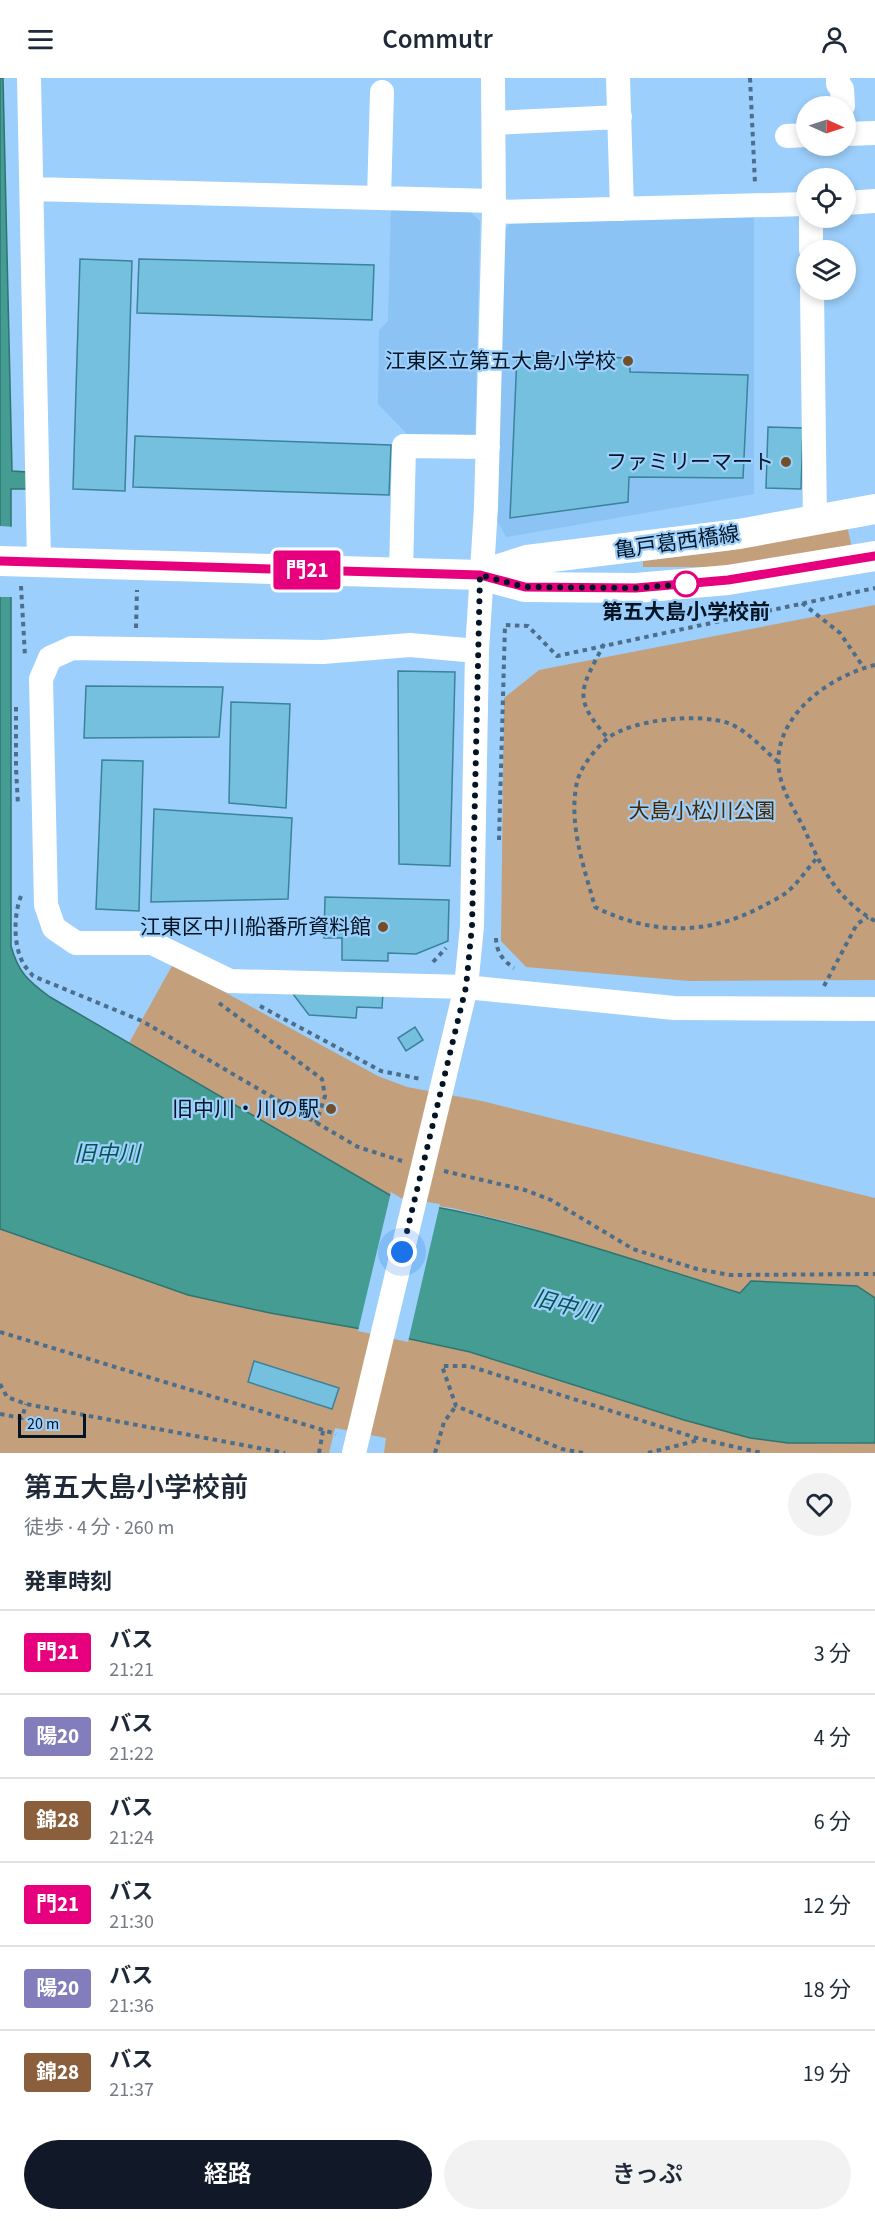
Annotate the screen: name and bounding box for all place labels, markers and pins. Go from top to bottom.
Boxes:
place label: 江東区立第五大島小学校 [385,346,616,376]
marker: 江東区立第五大島小学校 [621,354,635,368]
place label: ファミリーマート [606,447,774,477]
marker: ファミリーマート [779,455,793,469]
marker: 第五大島小学校前 [673,571,699,597]
place label: 第五大島小学校前 [602,597,770,627]
place label: 江東区中川船番所資料館 [140,912,371,942]
marker: 江東区中川船番所資料館 [376,920,390,934]
place label: 旧中川・川の駅 [172,1094,319,1124]
marker: 旧中川・川の駅 [324,1102,338,1116]

